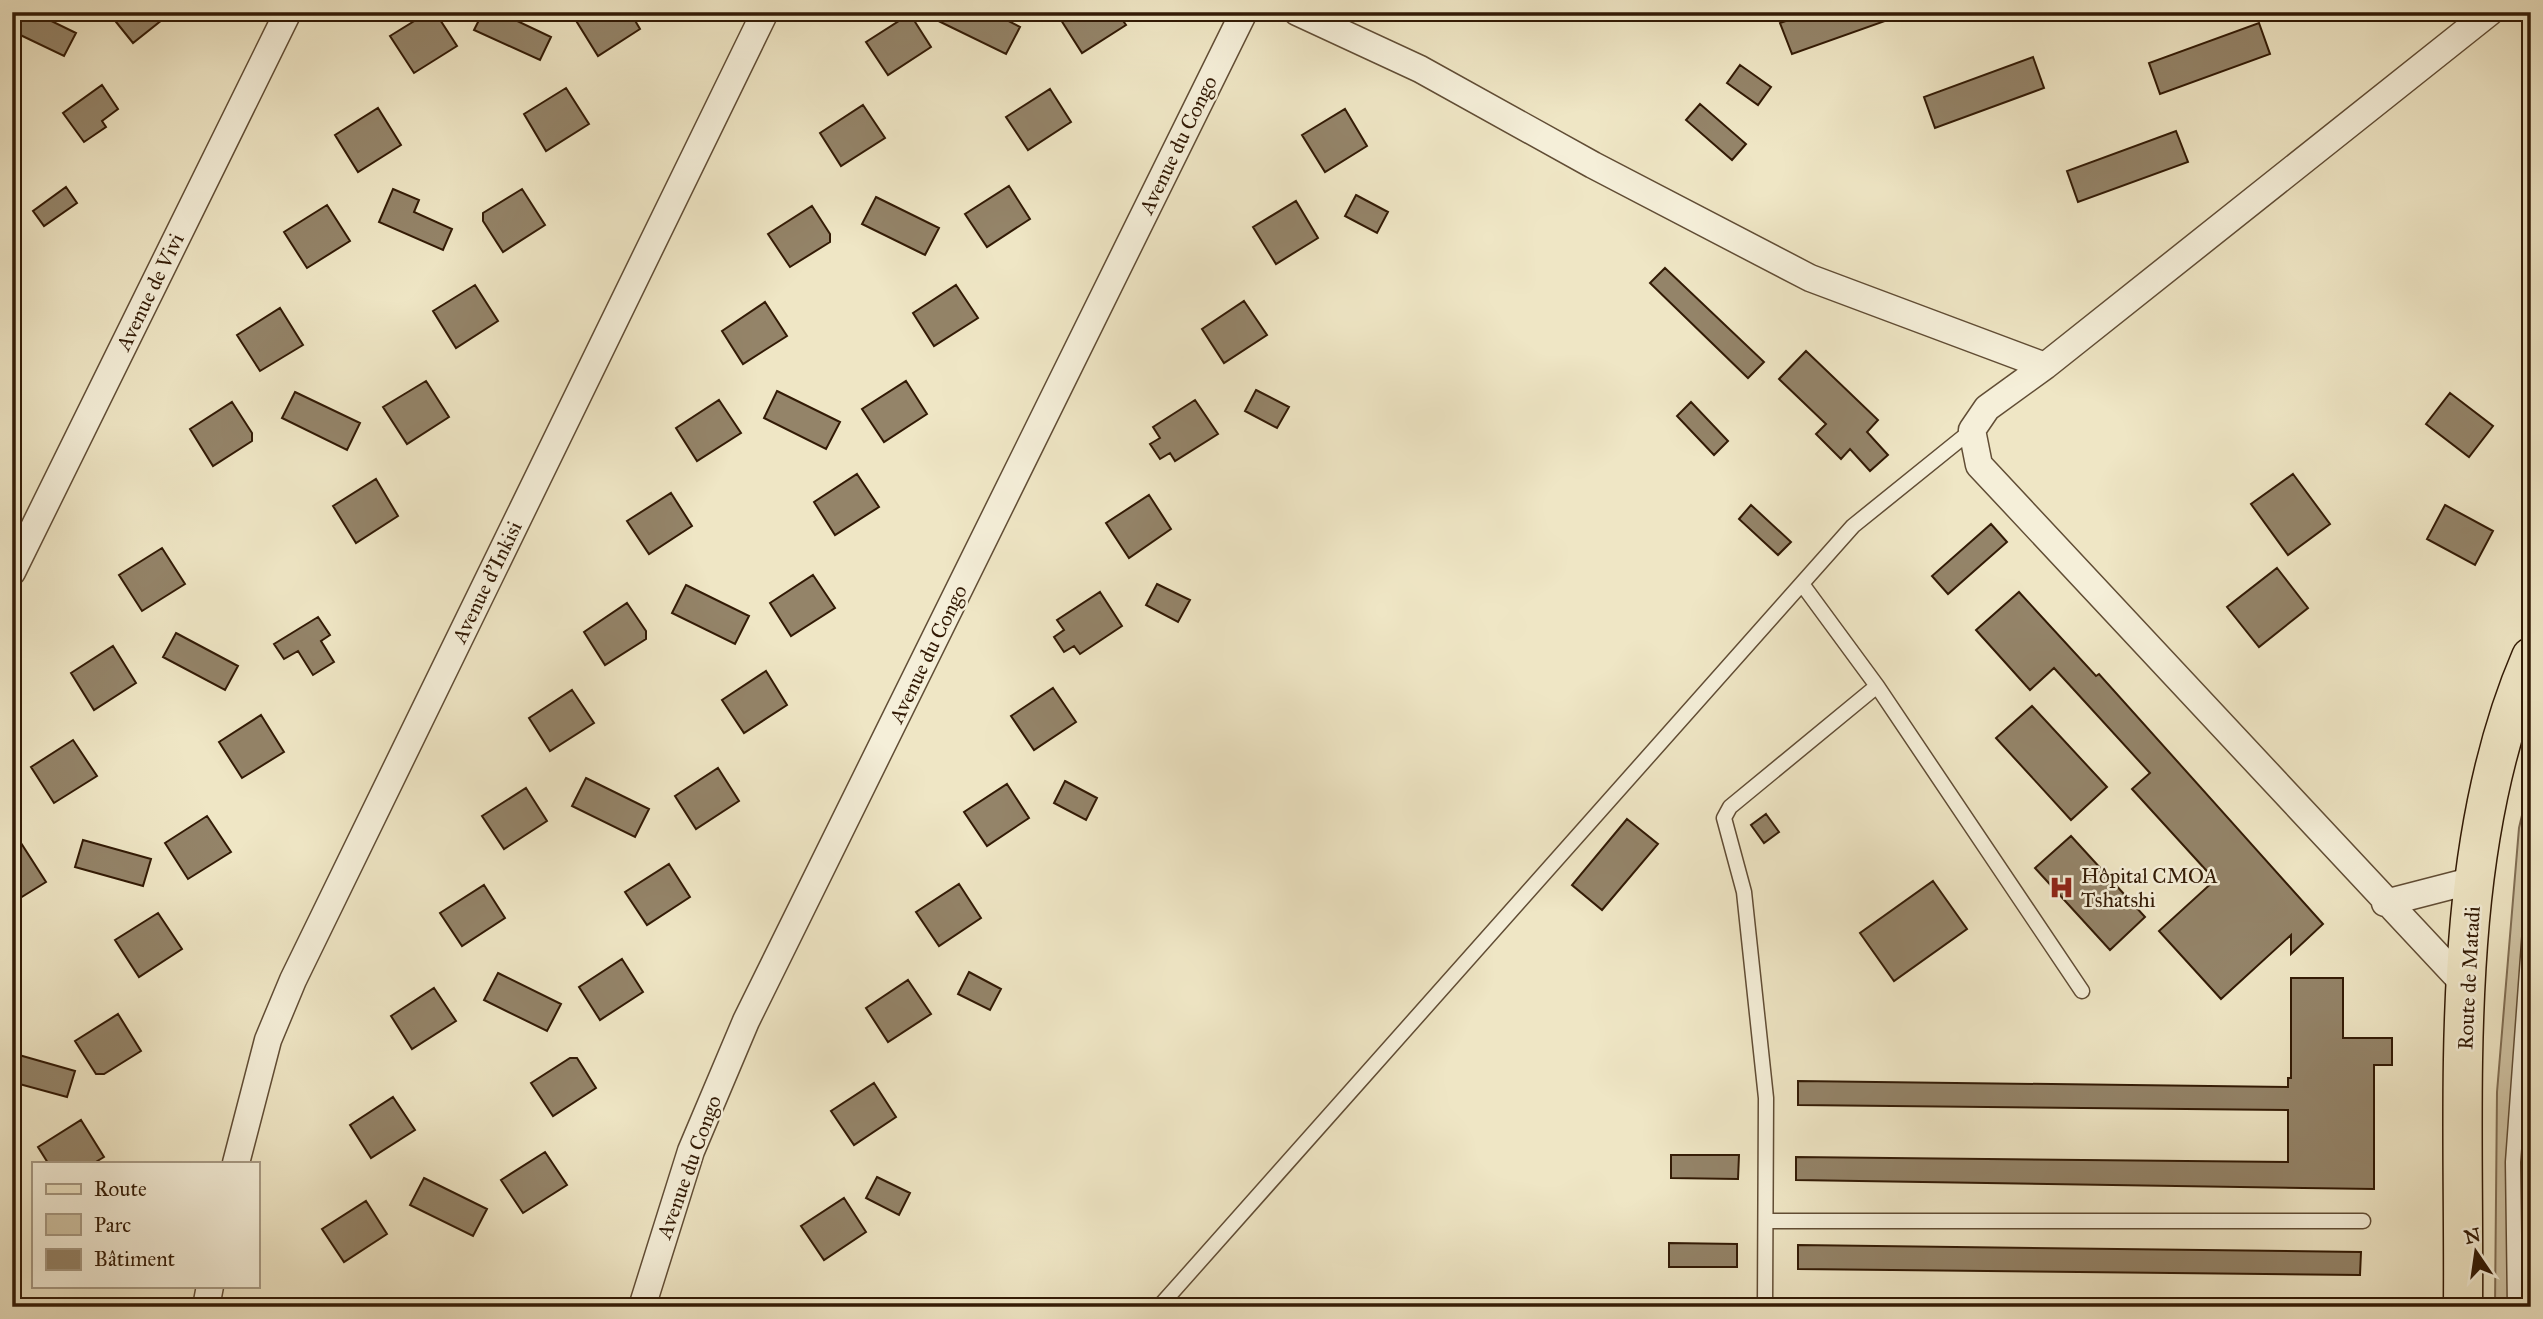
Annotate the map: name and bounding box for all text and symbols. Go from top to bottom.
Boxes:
street label: Avenue du Congo [1133,71,1223,219]
street label: Avenue de Vivi [110,229,190,356]
street label: Avenue d'Inkisi [446,516,528,648]
street label: Avenue du Congo [883,580,973,728]
place label: Hôpital CMOA Tshatshi [2081,863,2218,913]
hospital icon: Hôpital CMOA Tshatshi [2047,874,2075,902]
street label: Route de Matadi [2452,905,2486,1051]
street label: Avenue du Congo [651,1091,727,1243]
legend [32,1162,259,1288]
text: Route [94,1176,147,1202]
text: Parc [94,1212,131,1238]
north arrow [2442,1218,2512,1288]
text: N [2462,1223,2483,1249]
text: Bâtiment [94,1246,176,1272]

